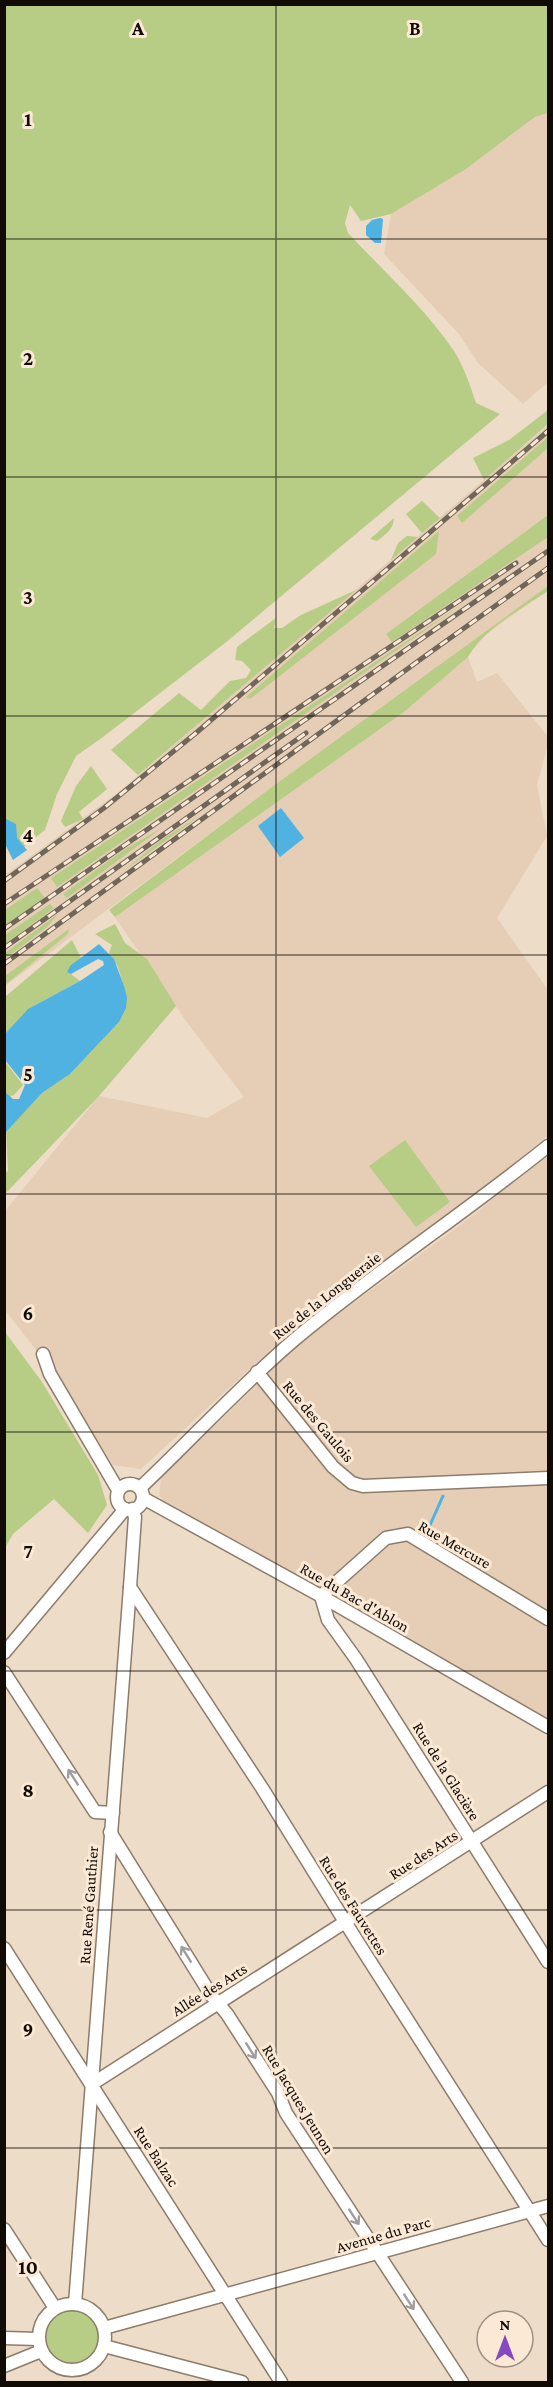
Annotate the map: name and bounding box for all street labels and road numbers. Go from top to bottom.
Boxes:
street label: Rue de la Longueraie [269,1248,384,1344]
street label: Rue des Gaulois [280,1377,357,1465]
street label: Rue Mercure [416,1517,494,1572]
street label: Rue du Bac d'Ablon [297,1559,413,1636]
street label: Rue de la Glacière [410,1719,484,1823]
street label: Rue des Arts [386,1826,461,1883]
street label: Rue René Gauthier [76,1845,101,1965]
street label: Rue des Fauvettes [316,1853,391,1958]
street label: Allée des Arts [169,1960,250,2019]
street label: Rue Jacques Jeunon [258,2042,338,2158]
street label: Rue Balzac [131,2123,183,2190]
street label: Avenue du Parc [334,2213,433,2256]

